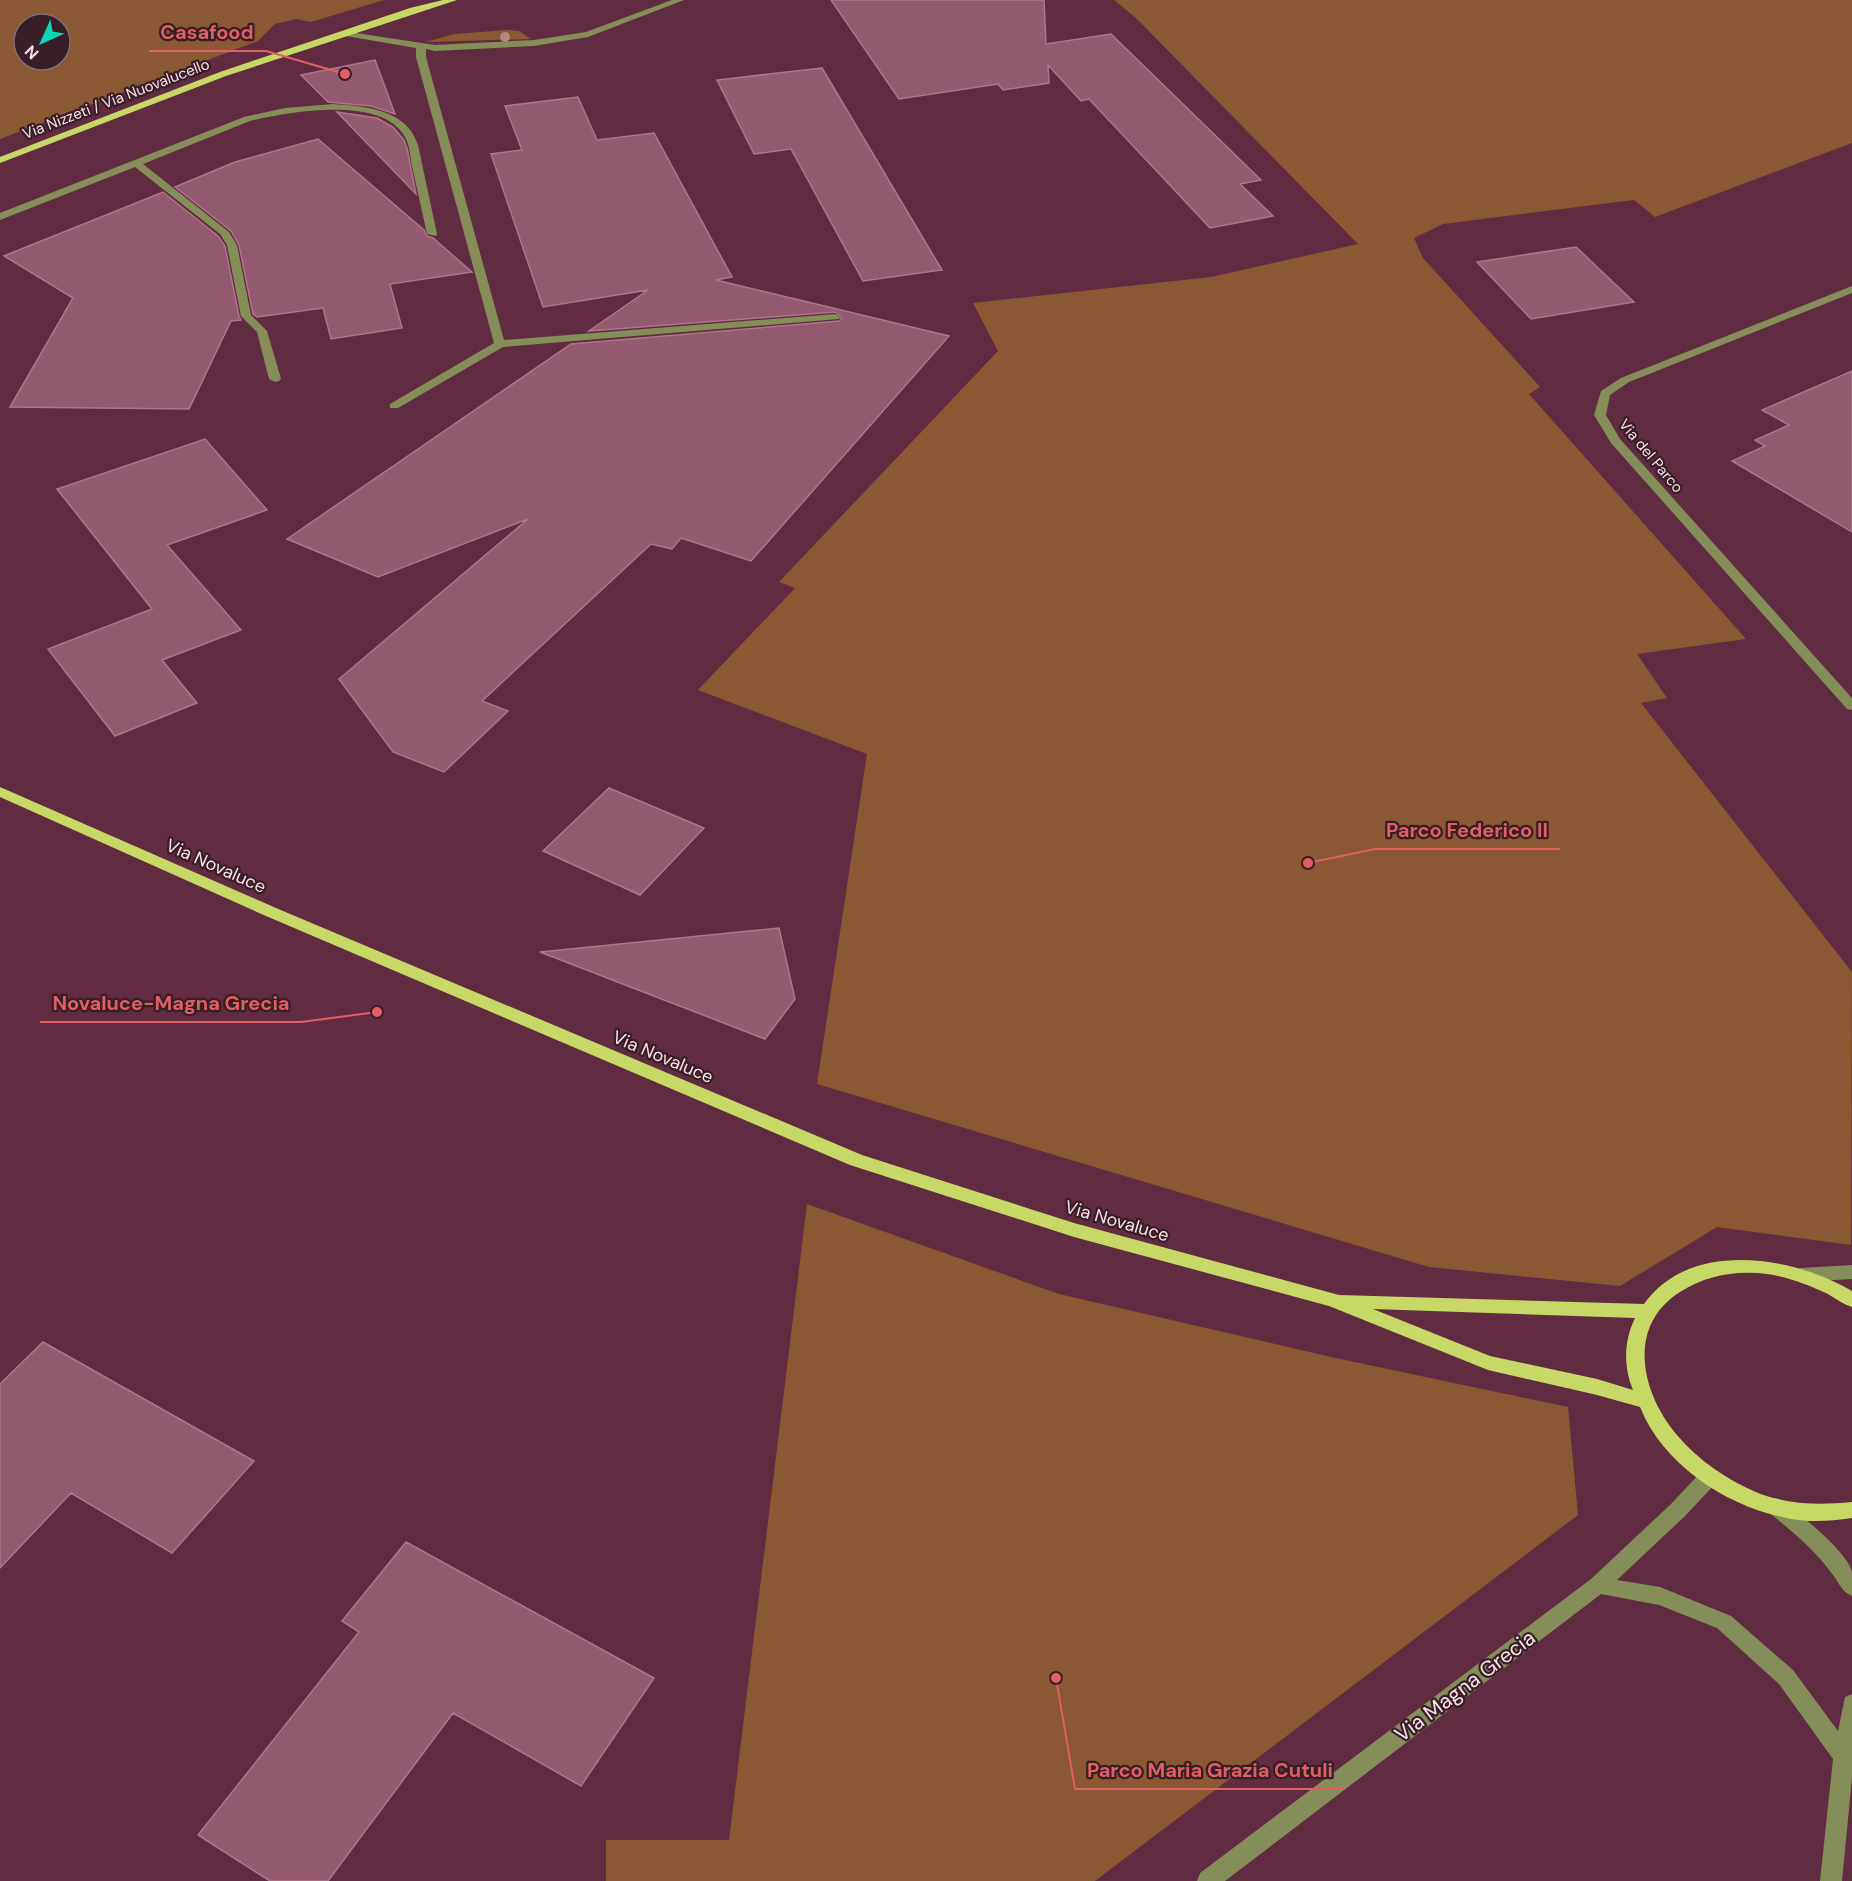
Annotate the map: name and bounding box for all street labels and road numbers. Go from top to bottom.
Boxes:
street label: Via Nizzeti / Via Nuovalucello [20,54,212,144]
street label: Via del Parco [1614,415,1688,497]
street label: Via Novaluce [162,833,270,899]
street label: Via Novaluce [609,1025,717,1089]
street label: Via Novaluce [1062,1195,1172,1247]
street label: Via Magna Grecia [1389,1624,1541,1748]

